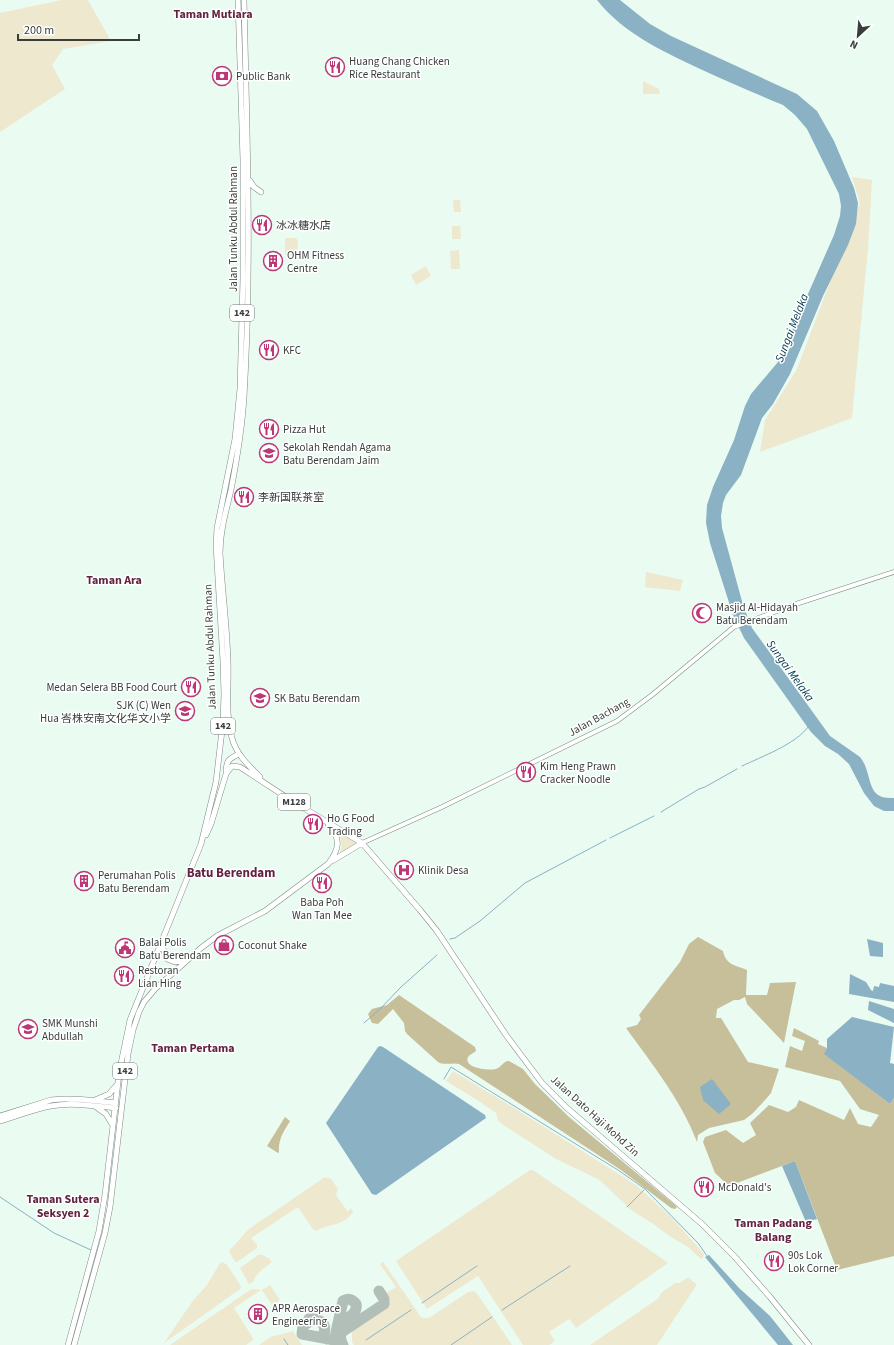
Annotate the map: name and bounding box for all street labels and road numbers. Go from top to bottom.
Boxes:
street label: Jalan Tunku Abdul Rahman [226,166,241,292]
road number: 142 [230,305,254,321]
street label: Jalan Tunku Abdul Rahman [200,584,220,710]
street label: Jalan Bachang [566,694,633,740]
road number: 142 [211,718,235,734]
road number: M128 [278,794,310,810]
road number: 142 [113,1063,137,1079]
street label: Jalan Dato Haji Mohd Zin [547,1072,643,1160]

